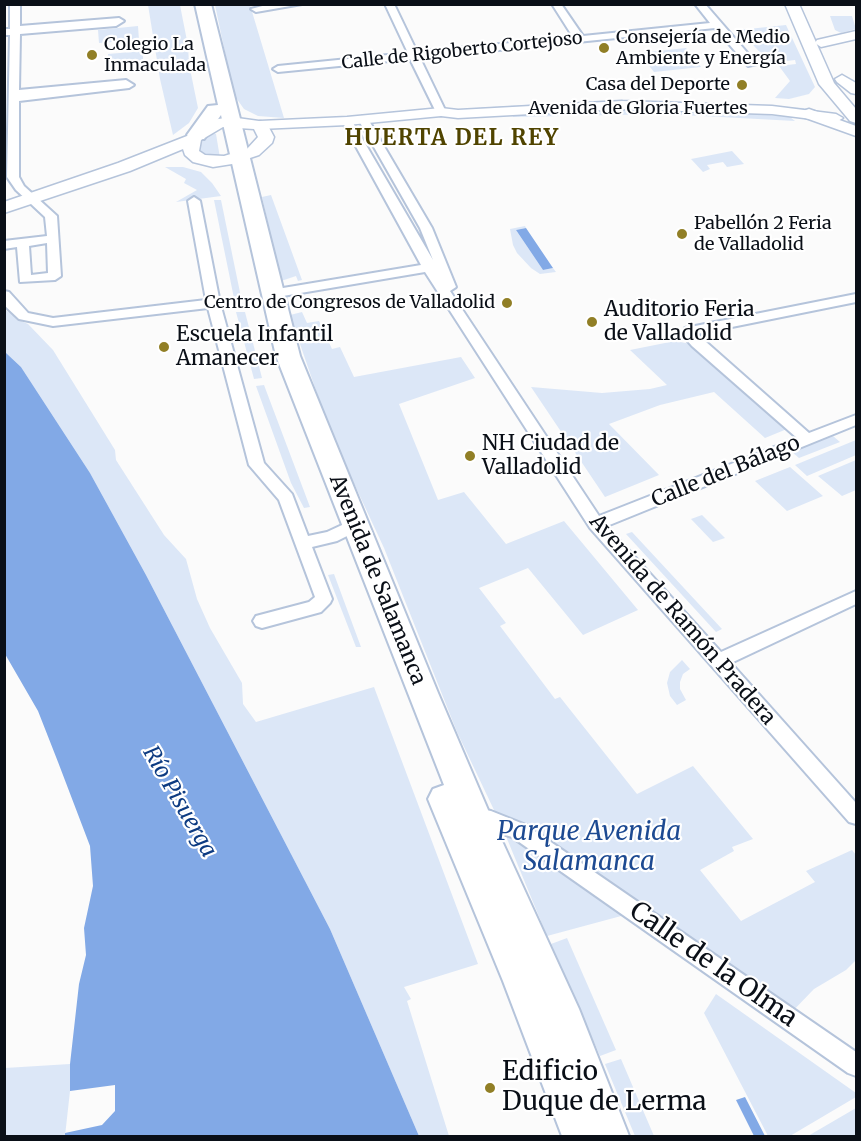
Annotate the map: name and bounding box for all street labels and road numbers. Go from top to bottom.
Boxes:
street label: Calle de Rigoberto Cortejoso [340,28,584,74]
street label: Avenida de Gloria Fuertes [528,98,748,120]
street label: Calle del Bálago [648,431,804,513]
street label: Avenida de Salamanca [323,471,431,689]
street label: Avenida de Ramón Pradera [584,510,780,730]
street label: Calle de la Olma [623,896,803,1034]

